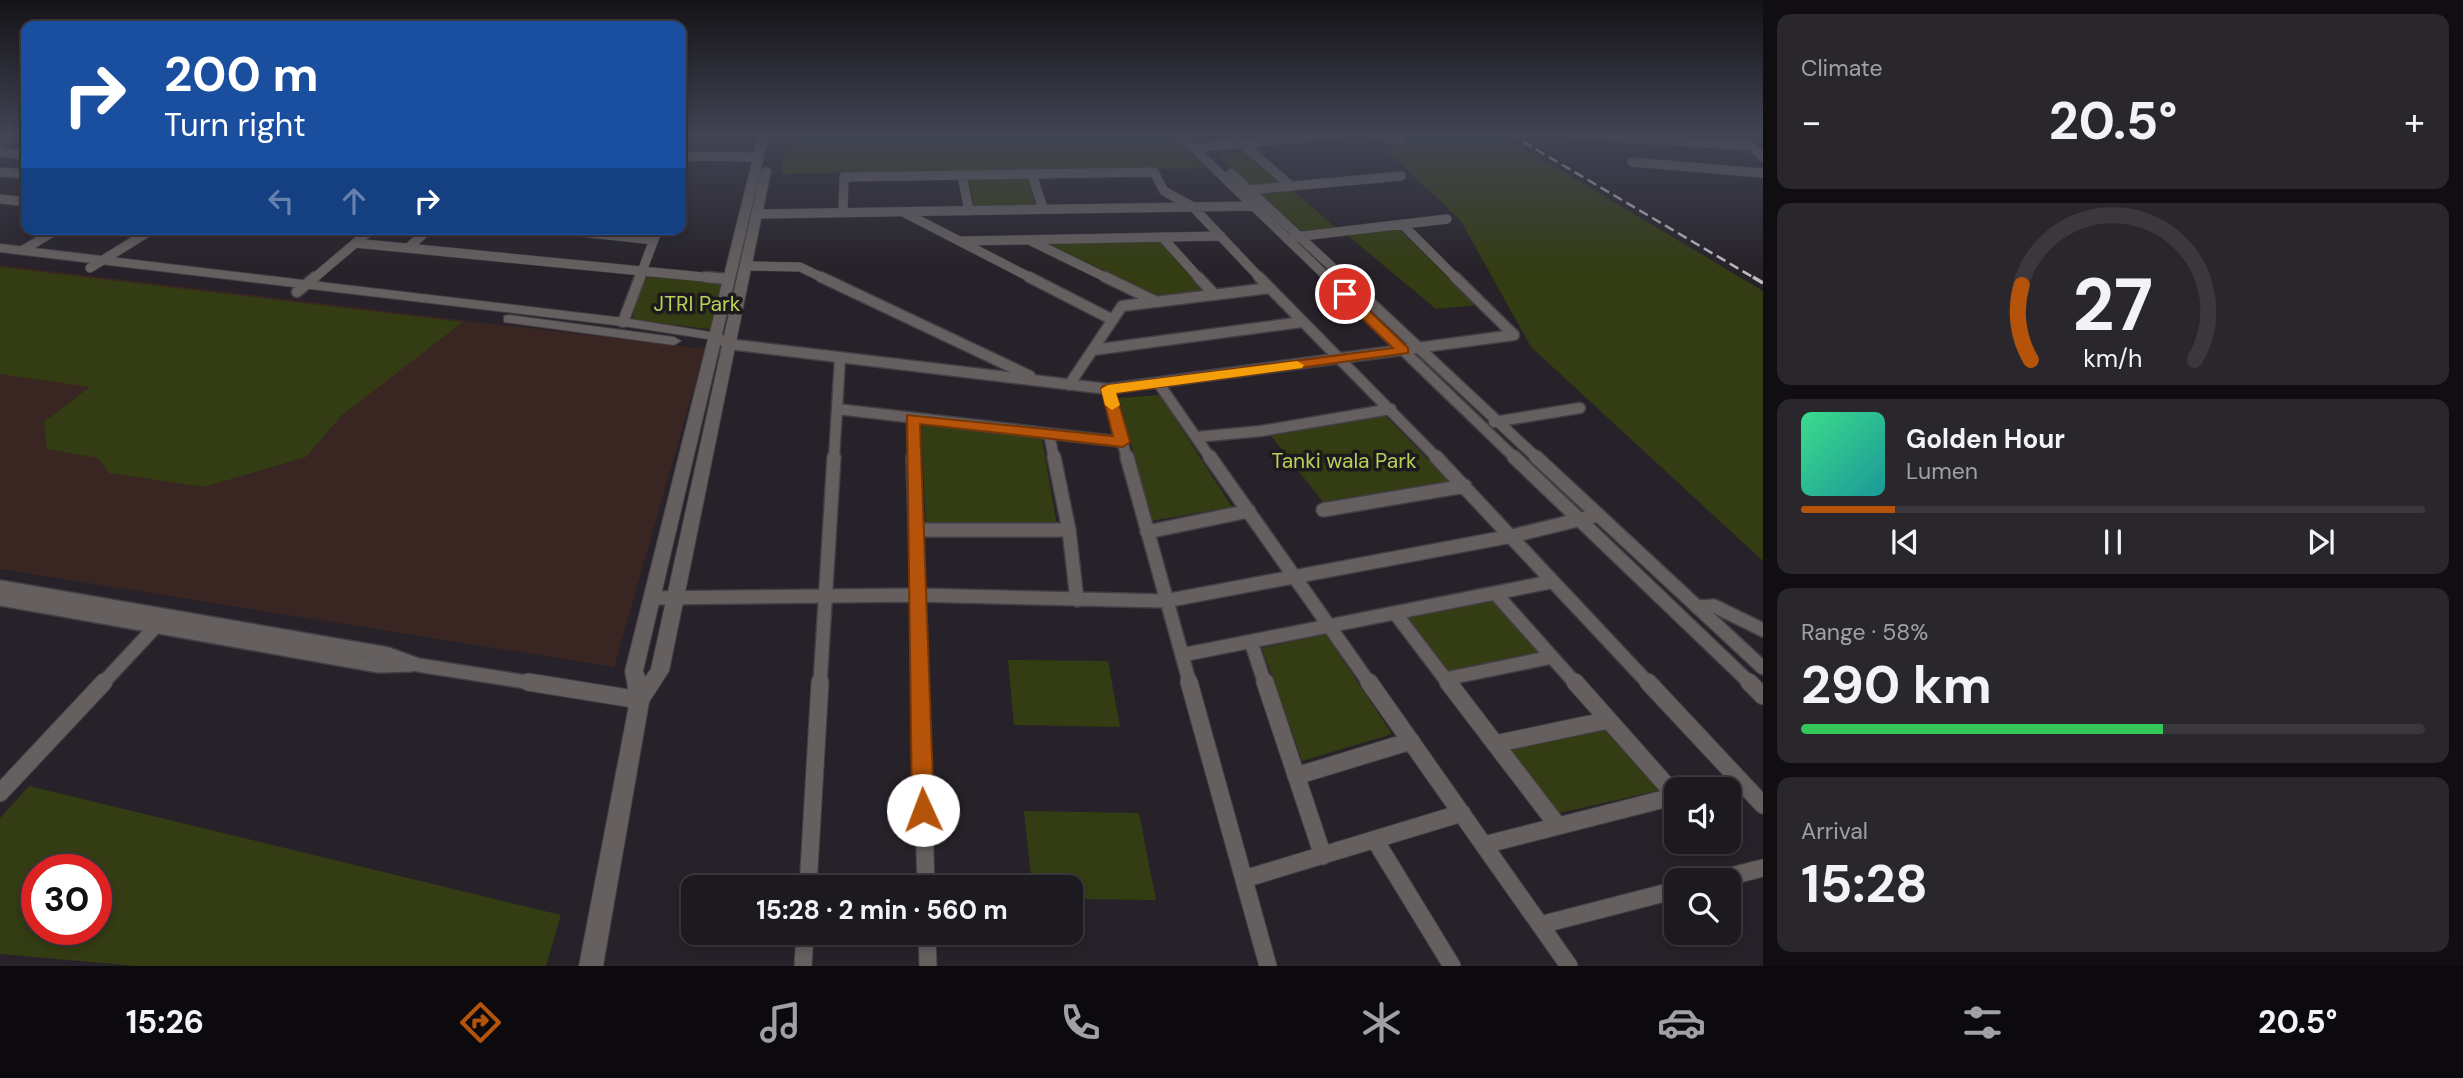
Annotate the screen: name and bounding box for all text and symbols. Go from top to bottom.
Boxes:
text: 200 m [164,42,319,106]
icon: right [49,49,140,140]
text: Climate [1801,53,1883,83]
text: 20.5° [2049,87,2177,155]
text: − [1801,97,1822,147]
text: + [2404,97,2425,147]
text: Turn right [164,104,306,146]
icon: left [262,182,300,220]
icon: ahead [335,182,373,220]
icon: right [408,182,446,220]
text: 27 [2073,258,2153,353]
pin [1315,264,1375,324]
icon: arrive [1326,275,1364,313]
park label: JTRI Park [654,290,741,318]
text: km/h [2083,342,2143,375]
text: Golden Hour [1906,422,2065,456]
park label: Tanki wala Park [1271,447,1417,475]
text: Lumen [1906,456,1978,486]
icon: previous [1886,523,1924,561]
icon: pause [2094,523,2132,561]
icon: next [2302,523,2340,561]
text: Range · 58% [1801,617,1928,647]
text: 290 km [1801,651,1992,719]
position arrow [886,773,960,847]
map controls [1664,777,1741,945]
button: sound [1664,777,1741,854]
text: Arrival [1801,816,1868,846]
text: 15:28 [1801,850,1928,918]
speed limit sign: 30 [21,854,112,945]
button: search [1664,868,1741,945]
text: 15:28 · 2 min · 560 m [756,893,1008,927]
icon: directions [456,998,505,1047]
icon: music [756,998,805,1047]
icon: phone [1056,998,1105,1047]
icon: climate [1357,998,1406,1047]
icon: car [1657,998,1706,1047]
icon: filters [1958,998,2007,1047]
text: 15:26 [126,1001,204,1043]
text: 20.5° [2258,1001,2337,1043]

